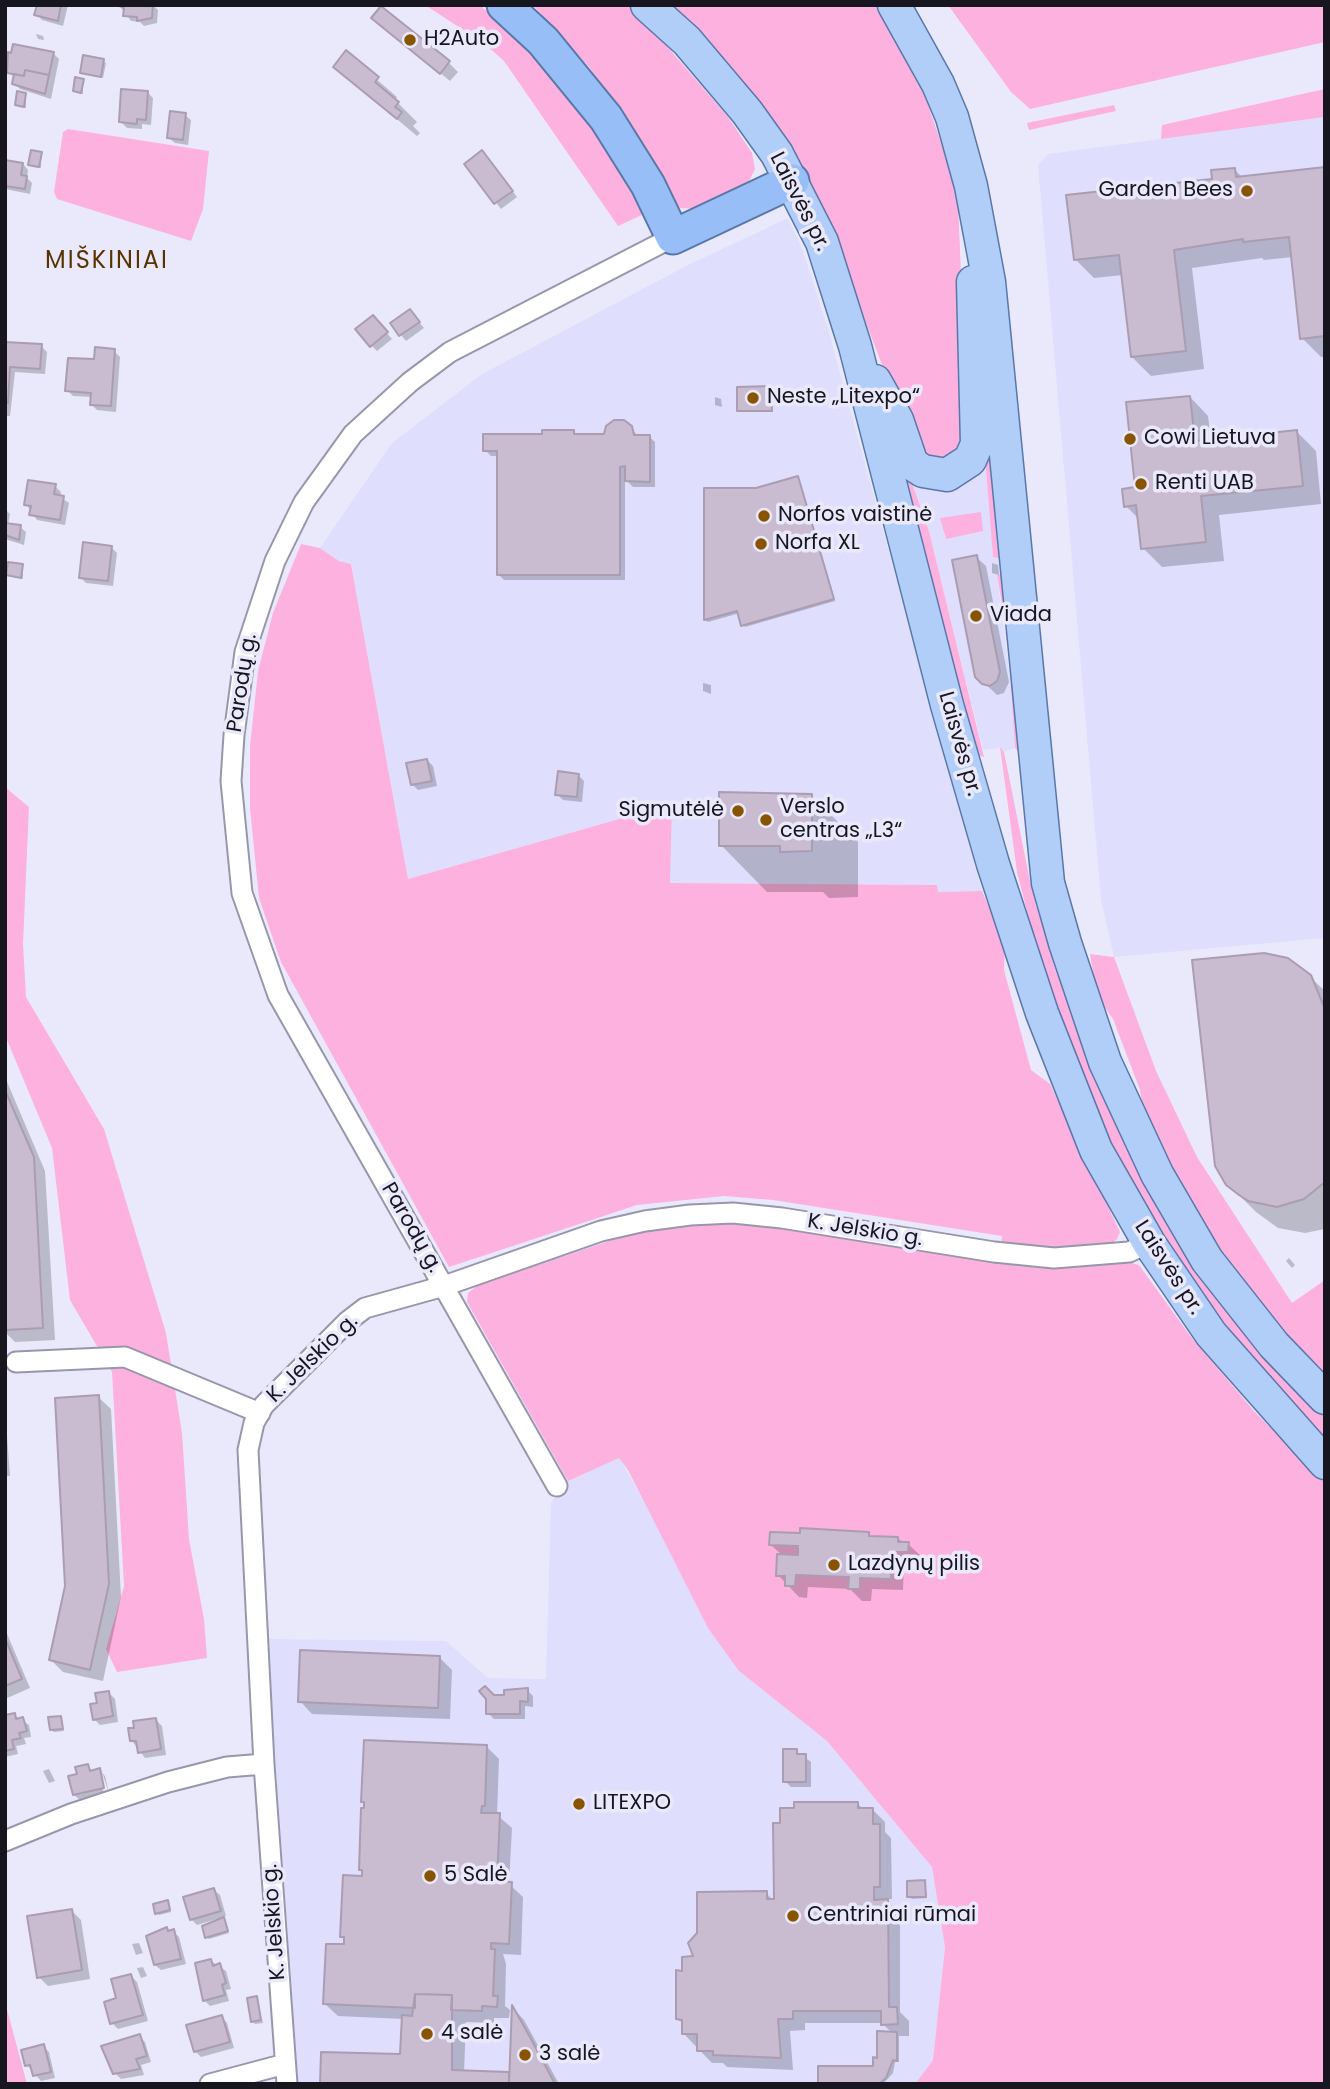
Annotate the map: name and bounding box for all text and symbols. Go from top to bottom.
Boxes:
place label: H2Auto [424,27,499,53]
marker: H2Auto [402,32,418,48]
street label: Laisvės pr. [763,149,835,255]
place label: Garden Bees [1098,178,1233,204]
marker: Garden Bees [1239,183,1255,199]
district label: MIŠKINIAI [46,248,168,276]
place label: Neste „Litexpo“ [767,385,920,411]
marker: Neste „Litexpo“ [745,390,761,406]
place label: Cowi Lietuva [1144,426,1276,452]
marker: Cowi Lietuva [1122,431,1138,447]
place label: Renti UAB [1155,471,1254,497]
marker: Renti UAB [1133,476,1149,492]
place label: Norfos vaistinė [778,503,932,529]
marker: Norfos vaistinė [756,508,772,524]
place label: Norfa XL [775,531,860,557]
marker: Norfa XL [753,536,769,552]
place label: Viada [990,603,1052,629]
marker: Viada [968,608,984,624]
street label: Parodų g. [223,632,263,734]
street label: Laisvės pr. [932,689,986,799]
place label: Verslo centras „L3“ [780,795,902,845]
place label: Sigmutėlė [618,798,724,824]
marker: Sigmutėlė [730,803,746,819]
marker: Verslo centras „L3“ [758,812,774,828]
street label: Parodų g. [375,1179,447,1277]
street label: K. Jelskio g. [805,1209,925,1253]
street label: Laisvės pr. [1128,1216,1208,1320]
street label: K. Jelskio g. [262,1309,364,1409]
place label: Lazdynų pilis [848,1552,980,1578]
marker: Lazdynų pilis [826,1557,842,1573]
place label: LITEXPO [593,1791,671,1817]
marker: LITEXPO [571,1796,587,1812]
street label: K. Jelskio g. [258,1863,292,1981]
place label: 5 Salė [444,1863,508,1889]
marker: 5 Salė [422,1868,438,1884]
place label: Centriniai rūmai [807,1903,976,1929]
marker: Centriniai rūmai [785,1908,801,1924]
place label: 4 salė [441,2021,503,2047]
marker: 4 salė [419,2026,435,2042]
place label: 3 salė [539,2042,600,2068]
marker: 3 salė [517,2047,533,2063]

